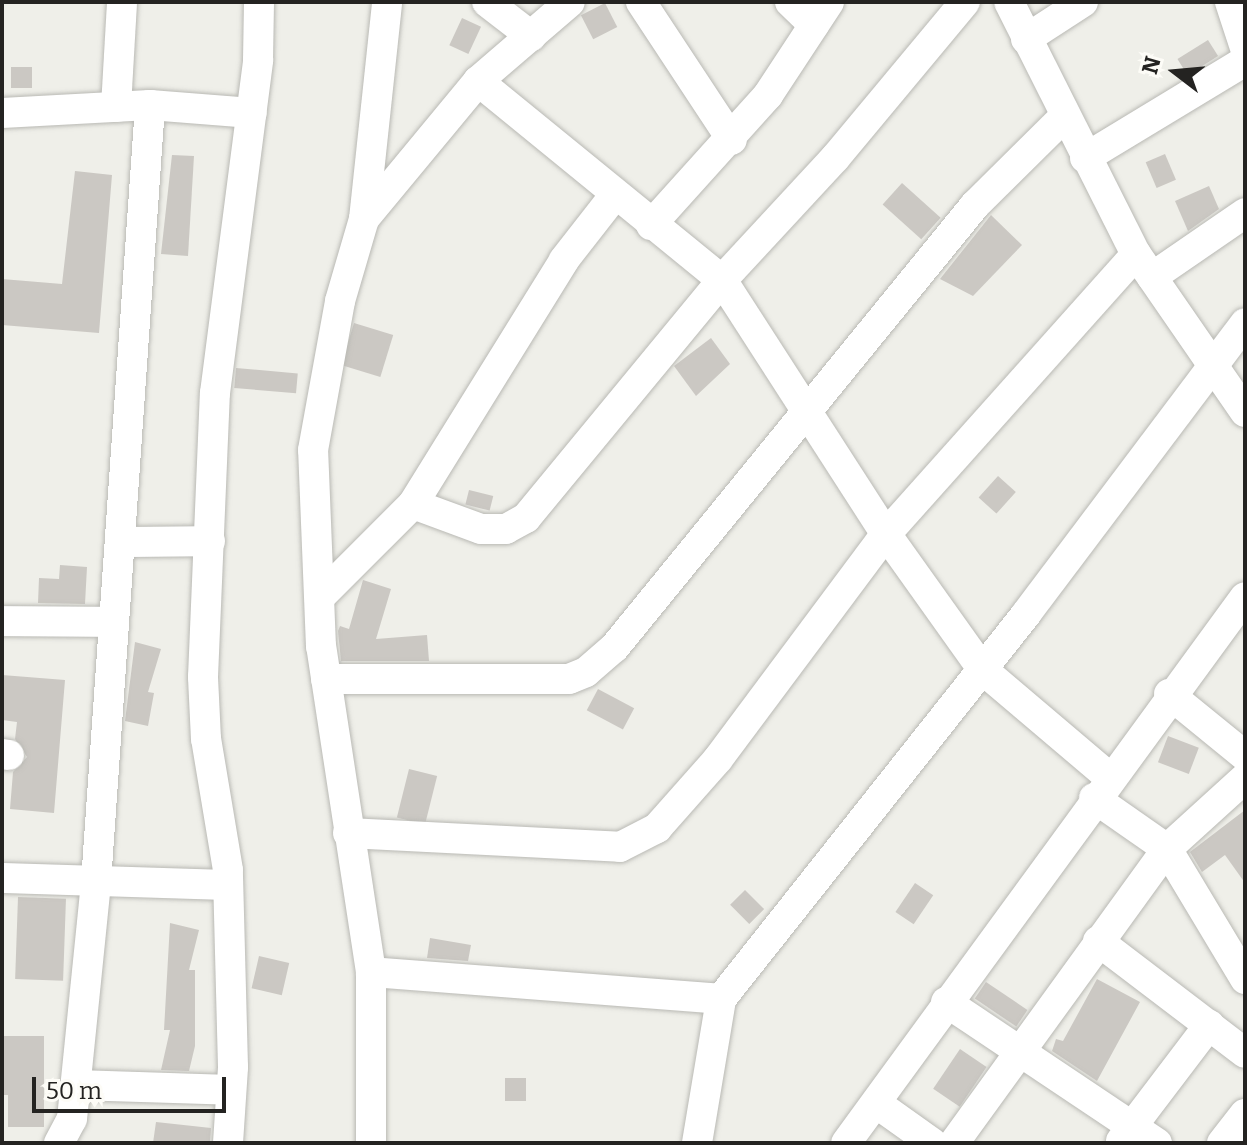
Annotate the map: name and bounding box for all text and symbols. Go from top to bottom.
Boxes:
north arrow [1135,32,1215,112]
text: N [1136,53,1167,77]
scale bar [36,1061,230,1111]
text: 50 m [46,1077,102,1105]

